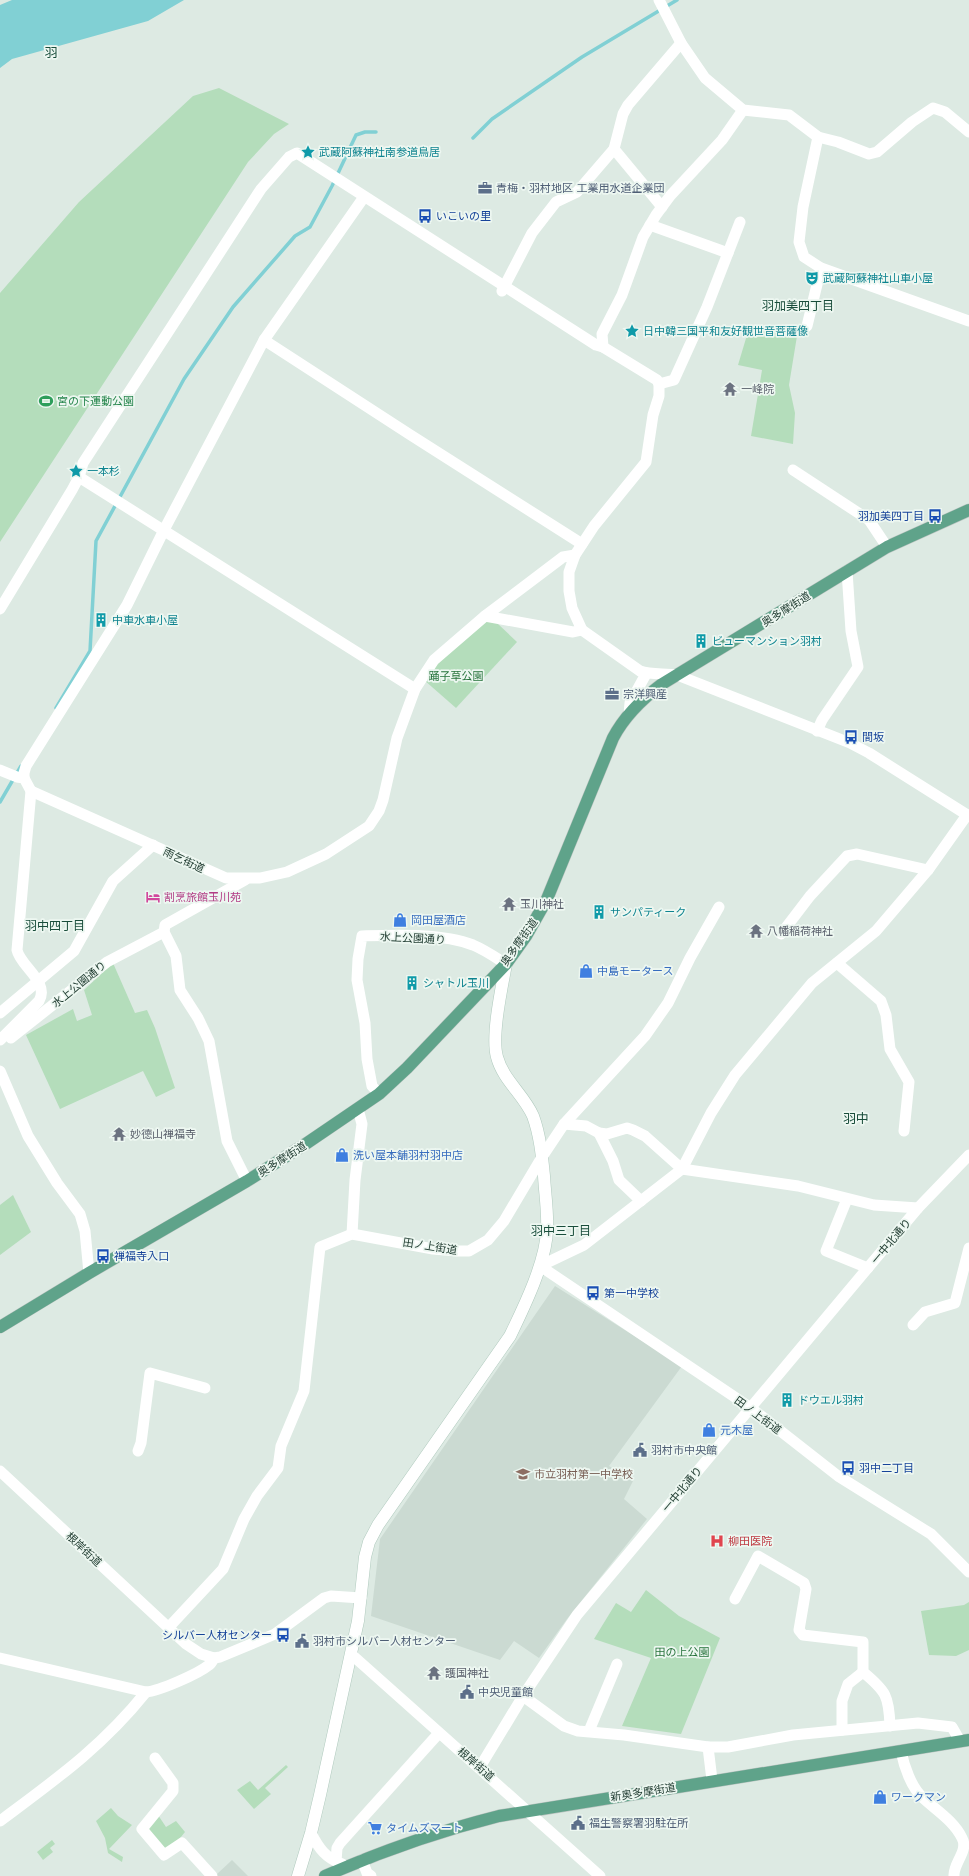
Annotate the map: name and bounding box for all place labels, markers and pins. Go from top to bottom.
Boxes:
place icon: 武蔵阿蘇神社南参道鳥居 [300,144,316,160]
place label: 武蔵阿蘇神社南参道鳥居 [319,146,440,159]
office icon: 青梅・羽村地区 工業用水道企業団 [477,180,493,196]
place label: 青梅・羽村地区 工業用水道企業団 [496,182,665,195]
bus stop icon: いこいの里 [417,208,433,224]
place label: いこいの里 [436,210,491,223]
theatre icon: 武蔵阿蘇神社山車小屋 [804,270,820,286]
place label: 武蔵阿蘇神社山車小屋 [823,272,933,285]
place icon: 日中韓三国平和友好観世音菩薩像 [624,323,640,339]
place label: 日中韓三国平和友好観世音菩薩像 [643,325,808,338]
temple icon: 一峰院 [722,381,738,397]
place label: 一峰院 [741,383,774,396]
sports icon: 宮の下運動公園 [38,393,54,409]
place label: 宮の下運動公園 [57,395,134,408]
place icon: 一本杉 [68,463,84,479]
place label: 一本杉 [87,465,120,478]
bus stop icon: 羽加美四丁目 [927,508,943,524]
place label: 羽加美四丁目 [858,510,924,523]
building icon: 中車水車小屋 [93,612,109,628]
place label: 中車水車小屋 [112,614,178,627]
building icon: ビューマンション羽村 [693,633,709,649]
place label: ビューマンション羽村 [712,635,822,648]
office icon: 宗洋興産 [604,686,620,702]
place label: 宗洋興産 [623,688,667,701]
bus stop icon: 間坂 [843,729,859,745]
place label: 間坂 [862,731,884,744]
hotel icon: 割烹旅館玉川苑 [145,889,161,905]
place label: 割烹旅館玉川苑 [164,891,241,904]
temple icon: 玉川神社 [501,896,517,912]
place label: 玉川神社 [520,898,564,911]
building icon: サンパティーク [591,904,607,920]
place label: サンパティーク [610,906,686,919]
shop icon: 岡田屋酒店 [392,912,408,928]
place label: 岡田屋酒店 [411,914,466,927]
temple icon: 八幡稲荷神社 [748,923,764,939]
place label: 八幡稲荷神社 [767,925,833,938]
shop icon: 中島モータース [578,963,594,979]
place label: 中島モータース [597,965,673,978]
building icon: シャトル玉川 [404,975,420,991]
place label: シャトル玉川 [423,977,489,990]
temple icon: 妙德山禅福寺 [111,1126,127,1142]
place label: 妙德山禅福寺 [130,1128,196,1141]
shop icon: 洗い屋本舗羽村羽中店 [334,1147,350,1163]
place label: 洗い屋本舗羽村羽中店 [353,1149,463,1162]
bus stop icon: 禅福寺入口 [95,1248,111,1264]
place label: 禅福寺入口 [114,1250,169,1263]
bus stop icon: 第一中学校 [585,1285,601,1301]
place label: 第一中学校 [604,1287,659,1300]
building icon: ドウエル羽村 [779,1392,795,1408]
place label: ドウエル羽村 [798,1394,864,1407]
shop icon: 元木屋 [701,1422,717,1438]
place label: 元木屋 [720,1424,753,1437]
public building icon: 羽村市中央館 [632,1442,648,1458]
place label: 羽村市中央館 [651,1444,717,1457]
bus stop icon: 羽中二丁目 [840,1460,856,1476]
place label: 羽中二丁目 [859,1462,914,1475]
school or university icon: 市立羽村第一中学校 [515,1466,531,1482]
place label: 市立羽村第一中学校 [534,1468,633,1481]
hospital icon: 柳田医院 [709,1533,725,1549]
place label: 柳田医院 [728,1535,772,1548]
bus stop icon: シルバー人材センター [275,1627,291,1643]
place label: シルバー人材センター [162,1629,272,1642]
public building icon: 羽村市シルバー人材センター [294,1633,310,1649]
place label: 羽村市シルバー人材センター [313,1635,456,1648]
temple icon: 護国神社 [426,1665,442,1681]
place label: 護国神社 [445,1667,489,1680]
public building icon: 中央児童館 [459,1684,475,1700]
place label: 中央児童館 [478,1686,533,1699]
shop icon: ワークマン [872,1789,888,1805]
place label: ワークマン [891,1791,946,1804]
public building icon: 福生警察署羽駐在所 [570,1815,586,1831]
place label: 福生警察署羽駐在所 [589,1817,689,1830]
supermarket icon: タイムズマート [367,1820,383,1836]
place label: タイムズマート [386,1822,463,1835]

